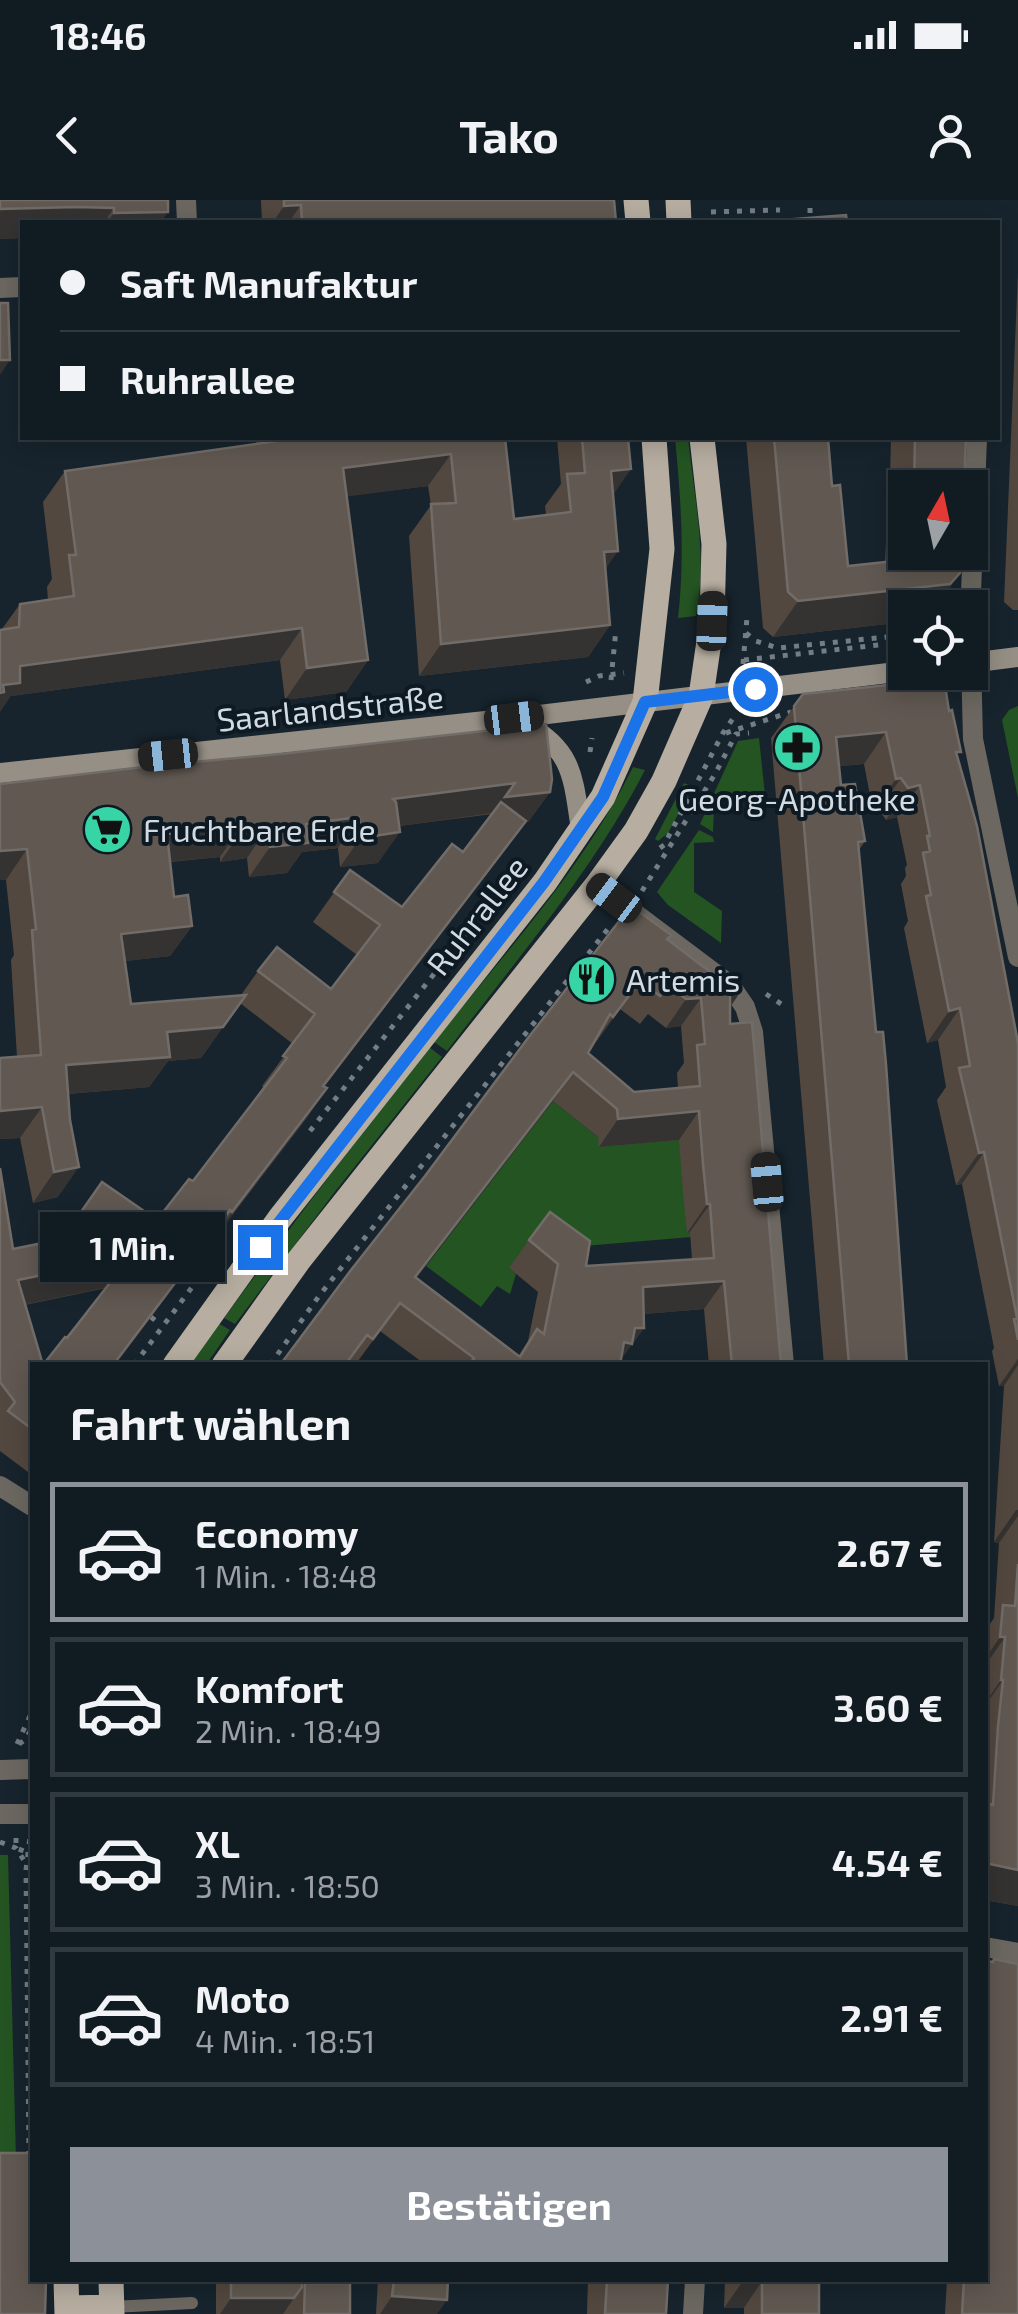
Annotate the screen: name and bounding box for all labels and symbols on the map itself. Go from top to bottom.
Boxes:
north arrow [888,470,988,570]
car [696,590,728,652]
route start [733,667,778,712]
street label: Saarlandstraße [215,676,445,738]
car [482,699,546,737]
pharmacy icon: Georg-Apotheke [771,722,823,774]
car [137,737,199,773]
place label: Georg-Apotheke [678,779,916,817]
supermarket icon: Fruchtbare Erde [82,803,134,855]
place label: Fruchtbare Erde [143,810,376,848]
street label: Ruhrallee [418,848,534,982]
car [581,868,647,928]
restaurant icon: Artemis [565,953,617,1005]
place label: Artemis [626,960,740,998]
car [749,1151,785,1213]
callout: 1 Min. [40,1212,225,1282]
route end [238,1225,283,1270]

